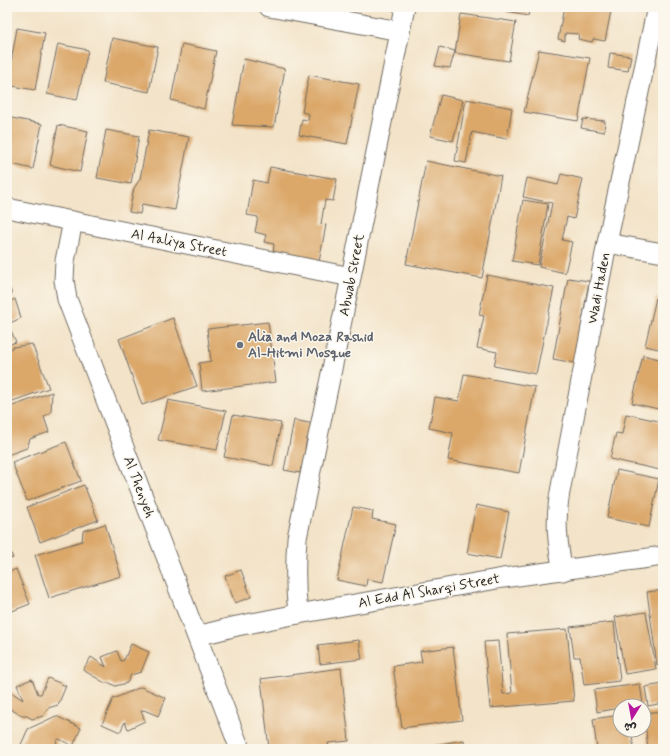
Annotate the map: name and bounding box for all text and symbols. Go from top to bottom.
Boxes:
street label: Al Aaliya Street [130,225,228,261]
street label: Abwab Street [335,232,369,318]
street label: Wadi Haden [583,251,615,325]
place label: Alia and Moza Rashid Al-Hitmi Mosque [248,328,373,362]
marker: Alia and Moza Rashid Al-Hitmi Mosque [235,340,245,350]
street label: Al Thenyeh [119,453,159,521]
street label: Al Edd Al Sharqi Street [357,570,502,612]
north arrow [612,698,652,738]
text: ش [623,719,638,735]

